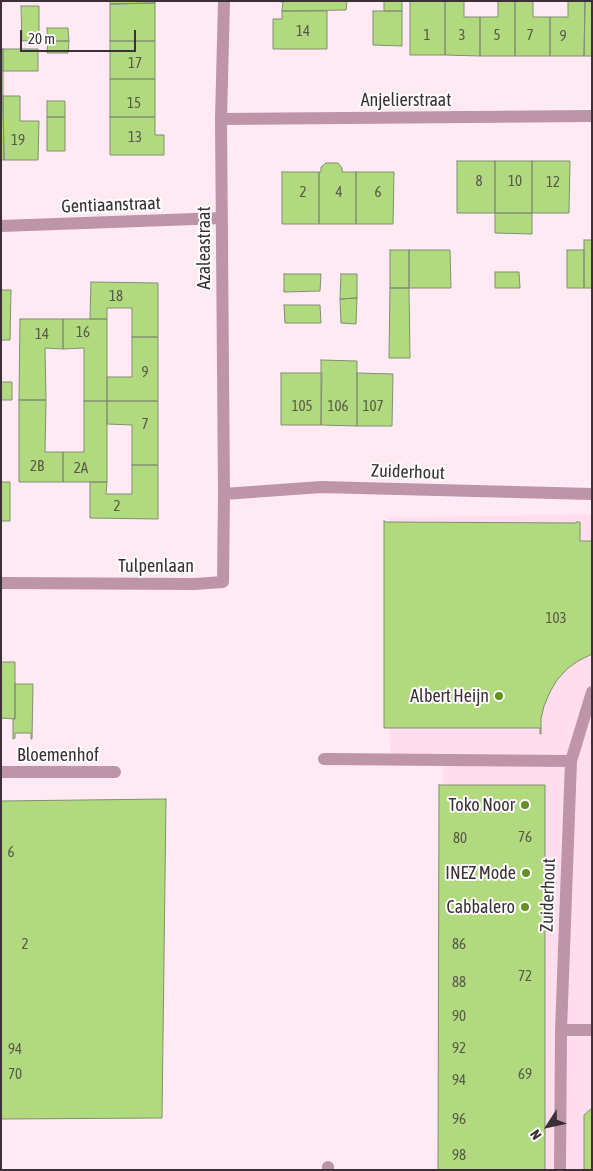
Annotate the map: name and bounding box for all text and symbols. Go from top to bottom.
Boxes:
scale bar [22,20,139,52]
house number: 14 [296,22,310,40]
house number: 1 [423,26,431,44]
house number: 3 [458,26,466,44]
house number: 5 [493,26,501,44]
house number: 7 [526,26,534,44]
house number: 9 [559,27,567,45]
text: 20 m [28,30,55,47]
house number: 17 [128,54,142,72]
street label: Anjelierstraat [361,89,451,111]
house number: 15 [127,94,141,112]
house number: 13 [128,128,142,146]
house number: 19 [11,131,25,149]
house number: 8 [475,172,483,190]
house number: 10 [508,172,522,190]
house number: 12 [546,173,560,191]
house number: 2 [299,183,307,201]
house number: 4 [335,183,343,201]
house number: 6 [374,183,382,201]
street label: Gentiaanstraat [61,192,161,218]
street label: Azaleastraat [193,206,215,290]
house number: 18 [109,287,123,305]
house number: 16 [76,323,90,341]
house number: 14 [35,325,49,343]
house number: 9 [141,363,149,381]
house number: 105 [291,397,313,415]
house number: 106 [327,397,349,415]
house number: 107 [362,397,384,415]
house number: 7 [141,415,149,433]
house number: 2B [30,457,44,475]
house number: 2A [74,459,88,477]
street label: Zuiderhout [371,460,445,484]
house number: 2 [113,497,121,515]
street label: Tulpenlaan [118,555,194,577]
house number: 103 [545,609,567,627]
place label: Albert Heijn [410,685,489,707]
marker: Albert Heijn [493,690,505,702]
street label: Bloemenhof [17,744,99,766]
place label: Toko Noor [448,794,515,816]
marker: Toko Noor [519,799,531,811]
house number: 76 [518,828,532,846]
house number: 80 [453,829,467,847]
house number: 6 [7,843,15,861]
street label: Zuiderhout [536,858,560,932]
place label: INEZ Mode [445,862,516,884]
marker: INEZ Mode [520,867,532,879]
place label: Cabbalero [447,896,515,918]
marker: Cabbalero [519,901,531,913]
house number: 2 [21,935,29,953]
house number: 86 [452,935,466,953]
house number: 72 [518,967,532,985]
house number: 88 [452,973,466,991]
house number: 90 [452,1007,466,1025]
house number: 92 [452,1039,466,1057]
house number: 94 [8,1040,22,1058]
house number: 70 [8,1065,22,1083]
house number: 69 [518,1065,532,1083]
house number: 94 [452,1071,466,1089]
north arrow [523,1101,573,1151]
house number: 96 [452,1110,466,1128]
text: N [527,1127,545,1143]
house number: 98 [452,1146,466,1164]

